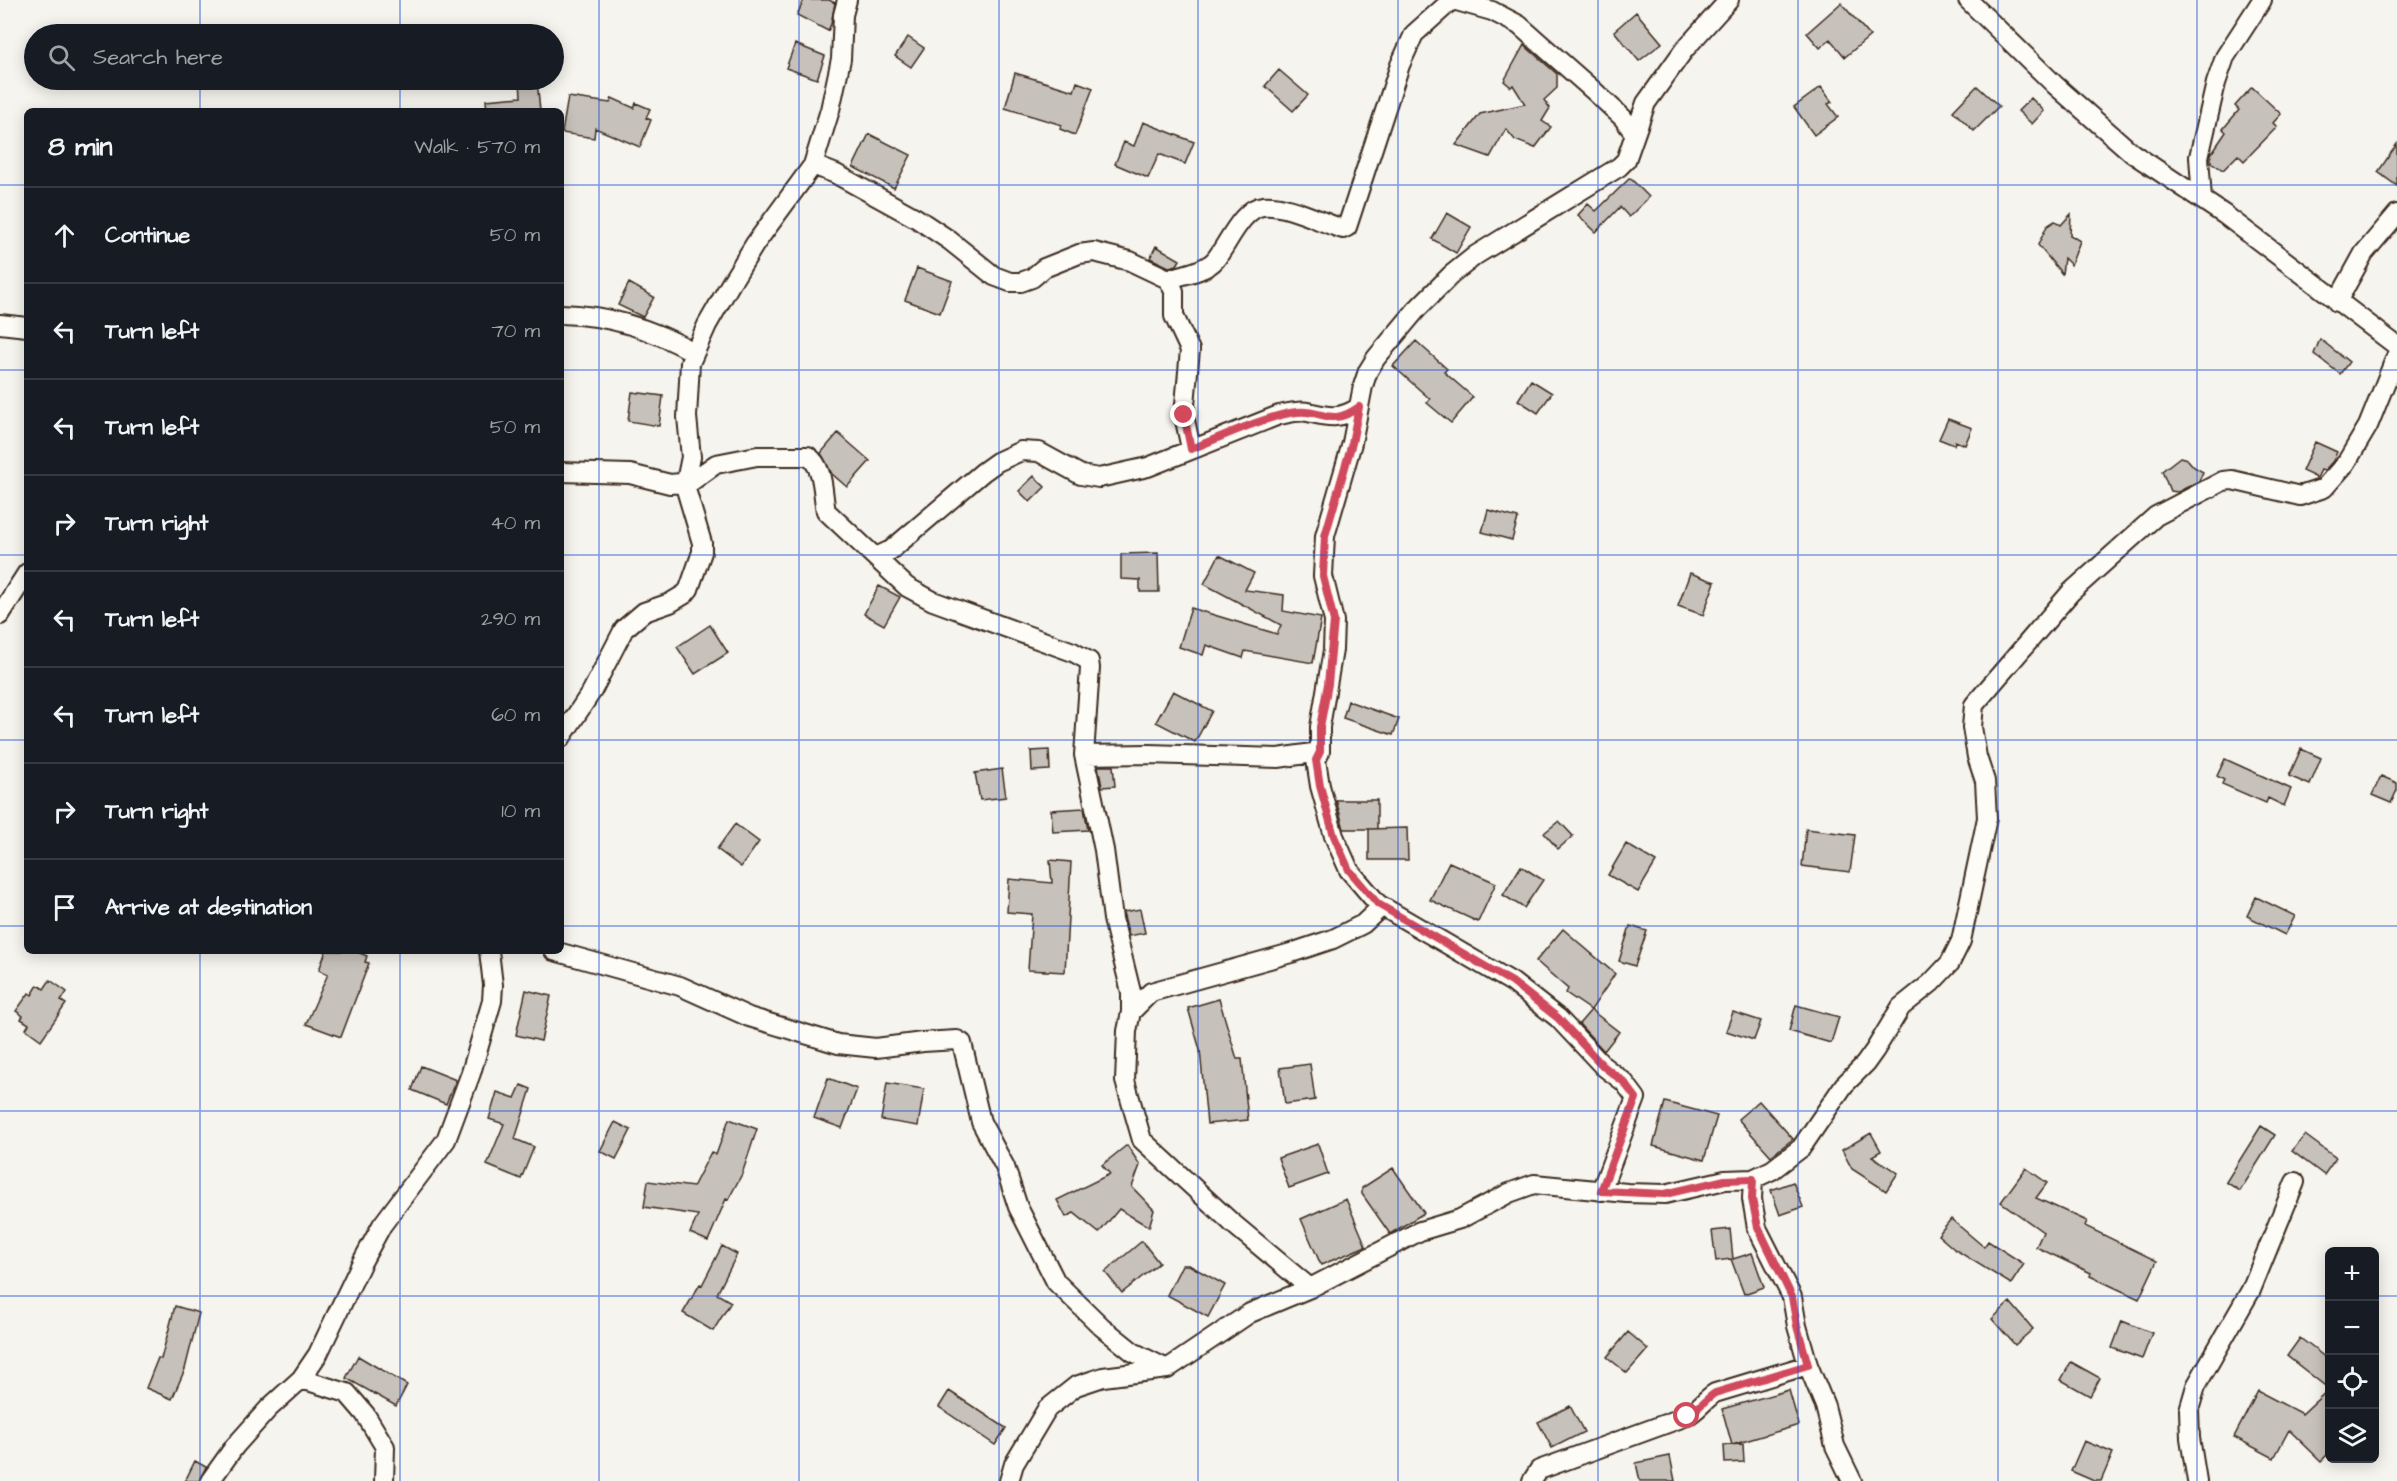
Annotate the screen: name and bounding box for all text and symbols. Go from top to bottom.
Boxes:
search box [24,24,564,90]
icon: search [45,41,78,74]
text: Search here [93,42,223,73]
text: 8 min [48,129,112,165]
text: Walk · 570 m [414,133,540,161]
icon: ahead [48,219,81,252]
text: Continue [105,220,190,251]
text: 50 m [490,221,540,249]
icon: left [48,315,81,348]
text: Turn left [105,316,199,347]
text: 70 m [492,317,540,345]
route end [1170,401,1196,427]
icon: left [48,411,81,444]
text: Turn left [105,412,199,443]
text: 50 m [490,413,540,441]
icon: right [48,507,81,540]
text: Turn right [105,508,208,539]
text: 40 m [490,509,540,537]
icon: left [48,603,81,636]
text: Turn left [105,604,199,635]
text: 290 m [481,605,540,633]
icon: left [48,699,81,732]
text: Turn left [105,700,199,731]
text: 60 m [491,701,540,729]
icon: right [48,795,81,828]
text: Turn right [105,796,208,827]
text: 10 m [501,797,540,825]
icon: arrive [48,891,81,924]
text: Arrive at destination [105,892,312,923]
map controls [2325,1247,2379,1463]
button: + [2325,1247,2379,1301]
button: − [2325,1301,2379,1355]
button: locate [2325,1355,2379,1409]
route start [1673,1402,1699,1428]
button: layers [2325,1409,2379,1463]

